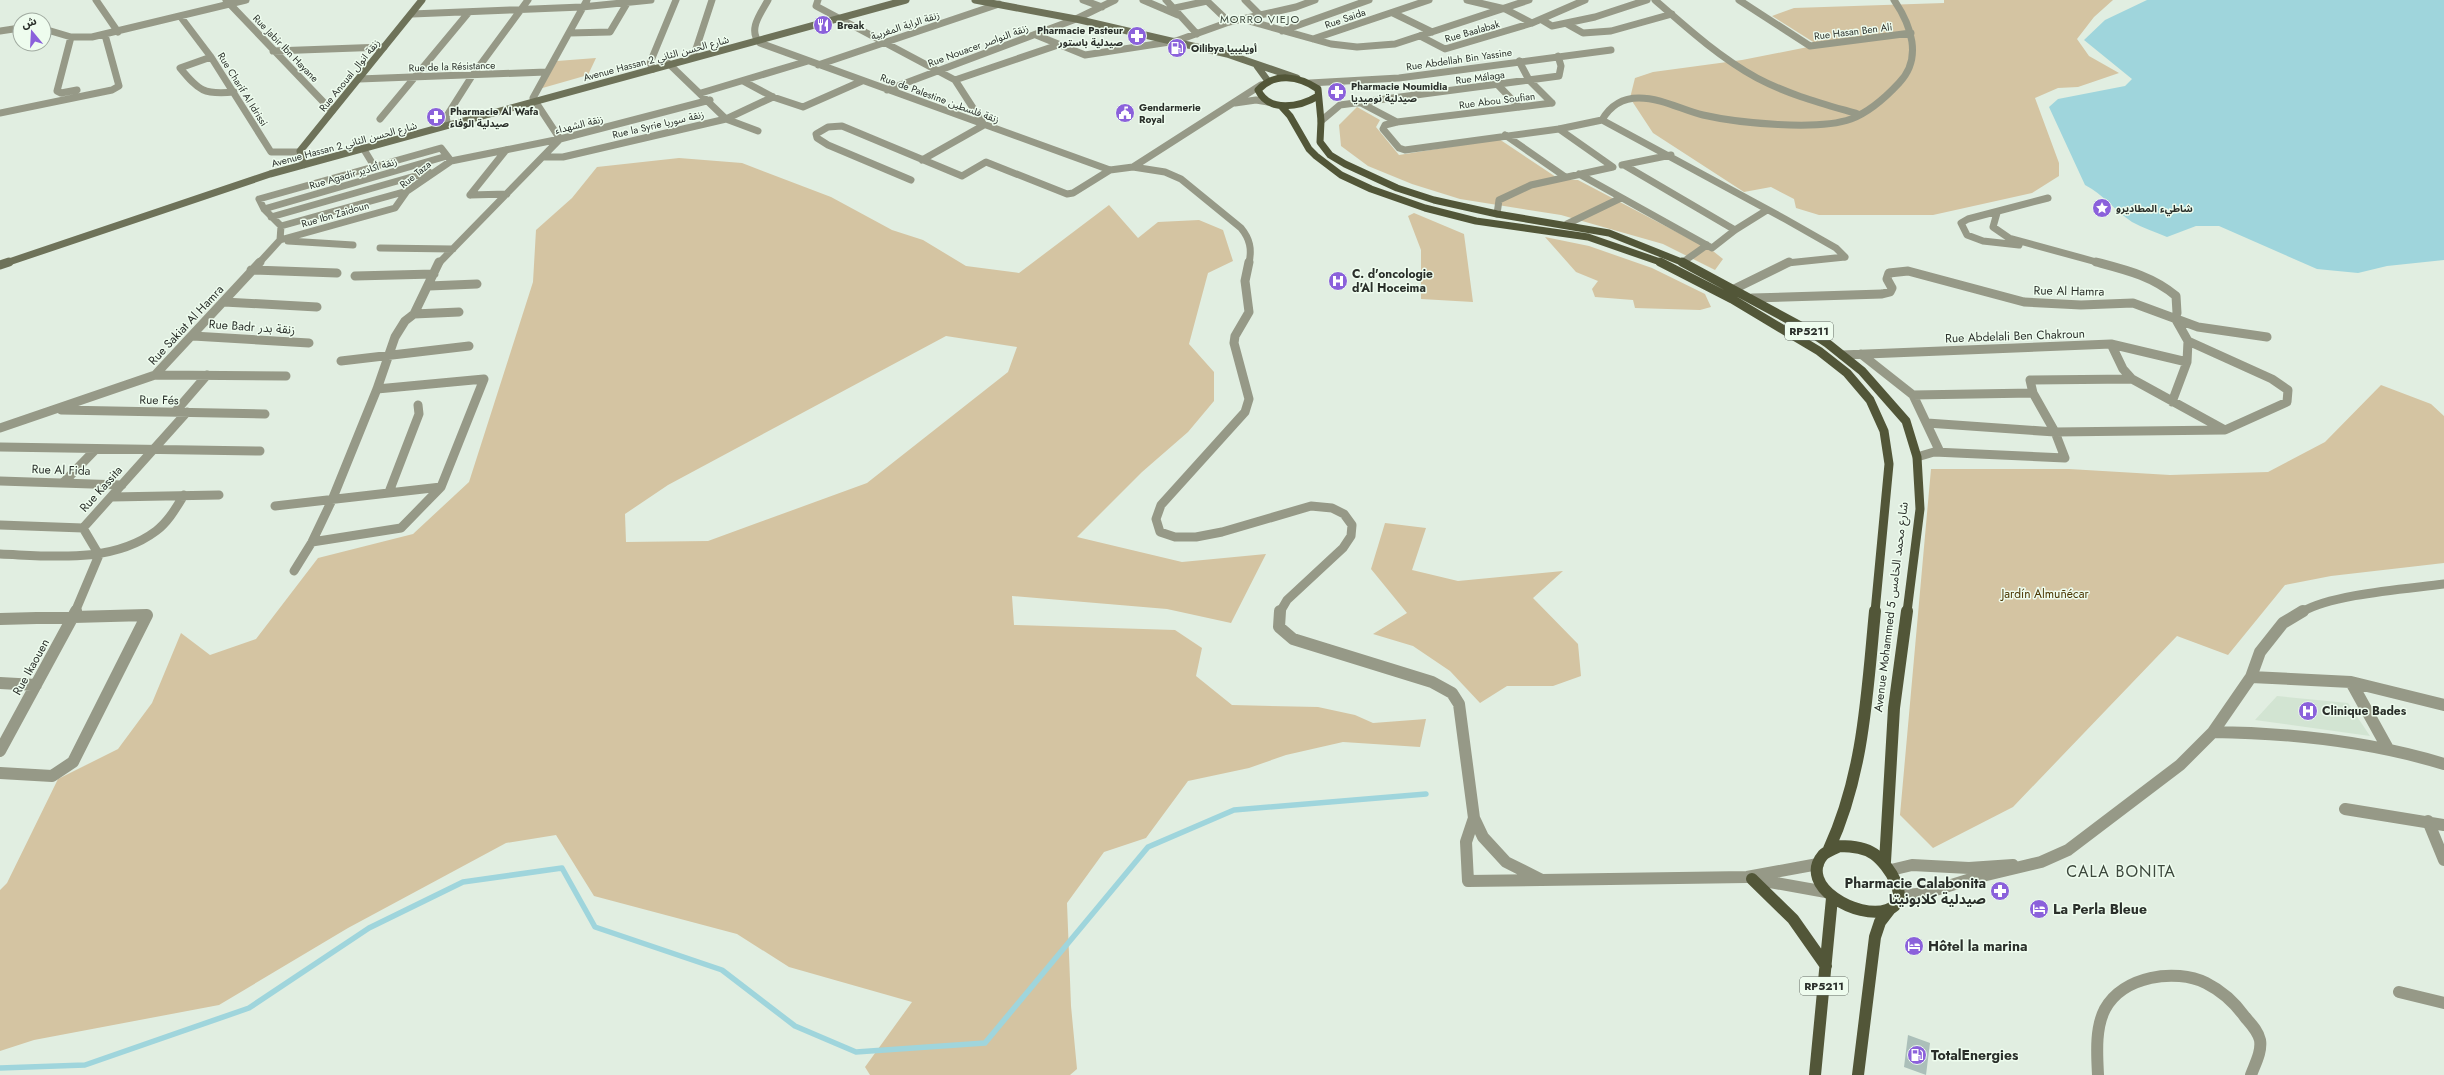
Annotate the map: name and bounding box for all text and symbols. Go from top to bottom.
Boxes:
street label: Rue Saida [1323,4,1368,32]
street label: زنقة الراية المغربية [869,7,942,44]
street label: Rue Jabir Ibn Hayane [249,11,322,86]
district label: MORRO VIEJO [1220,11,1300,27]
north arrow [12,12,52,52]
text: ش [19,13,39,32]
restaurant icon: Break [812,14,834,36]
street label: Rue Baalabak [1443,16,1502,46]
place label: Break [837,18,865,33]
street label: Rue Hasan Ben Ali [1813,19,1893,44]
street label: Rue Nouacer زنقة النواصر [926,20,1031,71]
place label: Pharmacie Pasteur صيدلية باستور [1037,23,1124,50]
pharmacy icon: Pharmacie Pasteur صيدلية باستور [1126,25,1148,47]
street label: Avenue Hassan 2 شارع الحسن الثاني [582,32,731,85]
street label: Rue Anoual زنقة انوال [315,36,384,115]
fuel station icon: Oilibya أويليبيا [1166,37,1188,59]
place label: Oilibya أويليبيا [1191,41,1257,56]
street label: Rue Abdellah Bin Yassine [1405,45,1513,74]
street label: Rue Charif Al Idrissi [214,49,271,129]
street label: Rue de la Résistance [408,57,496,76]
street label: Rue Málaga [1455,67,1506,88]
street label: Rue de Palestine زنقة فلسطين [878,70,1002,127]
place label: Pharmacie Noumidia صيدلية نوميديا [1351,79,1447,106]
pharmacy icon: Pharmacie Noumidia صيدلية نوميديا [1326,81,1348,103]
street label: Rue Abou Soufian [1458,88,1536,113]
place label: Gendarmerie Royal [1139,100,1201,127]
public building icon: Gendarmerie Royal [1114,102,1136,124]
place label: Pharmacie Al Wafa صيدلية الوفاء [450,104,538,131]
pharmacy icon: Pharmacie Al Wafa صيدلية الوفاء [425,106,447,128]
street label: Rue la Syrie زنقة سوريا [611,107,706,142]
street label: زنقة الشهداء [553,111,605,138]
street label: Avenue Hassan 2 شارع الحسن الثاني [270,118,419,171]
street label: Rue Agadir زنقة أكادير [307,154,399,193]
street label: Rue Taza [396,157,435,192]
place icon: شاطيء المطاديرو [2091,197,2113,219]
street label: Rue Ibn Zaidoun [299,198,371,231]
place label: شاطيء المطاديرو [2116,201,2193,217]
place label: C. d'oncologie d'Al Hoceima [1352,265,1433,297]
hospital icon: C. d'oncologie d'Al Hoceima [1327,270,1349,292]
street label: Rue Sakiat Al Hamra [144,281,228,369]
street label: Rue Al Hamra [2034,281,2105,301]
street label: Rue Badr زنقة بدر [208,315,296,339]
road number: RP5211 [1785,322,1833,340]
street label: Rue Abdelali Ben Chakroun [1945,325,2085,347]
street label: Rue Fés [139,391,179,409]
street label: Rue Al Fida [31,460,91,480]
street label: Rue Kassita [75,462,127,516]
street label: Avenue Mohammed 5 شارع محمد الخامس [1869,501,1913,713]
park label: Jardín Almuñécar [1999,585,2089,603]
street label: Rue Ikaouen [8,635,54,699]
hospital icon: Clinique Bades [2297,700,2319,722]
place label: Clinique Bades [2322,702,2407,720]
district label: CALA BONITA [2066,860,2176,883]
place label: Pharmacie Calabonita صيدلية كلابونيتا [1844,873,1986,909]
pharmacy icon: Pharmacie Calabonita صيدلية كلابونيتا [1989,880,2011,902]
hotel icon: La Perla Bleue [2028,898,2050,920]
place label: La Perla Bleue [2053,899,2147,919]
hotel icon: Hôtel la marina [1903,935,1925,957]
place label: Hôtel la marina [1928,936,2027,956]
road number: RP5211 [1800,977,1848,995]
fuel station icon: TotalEnergies [1906,1044,1928,1066]
place label: TotalEnergies [1931,1045,2019,1065]

